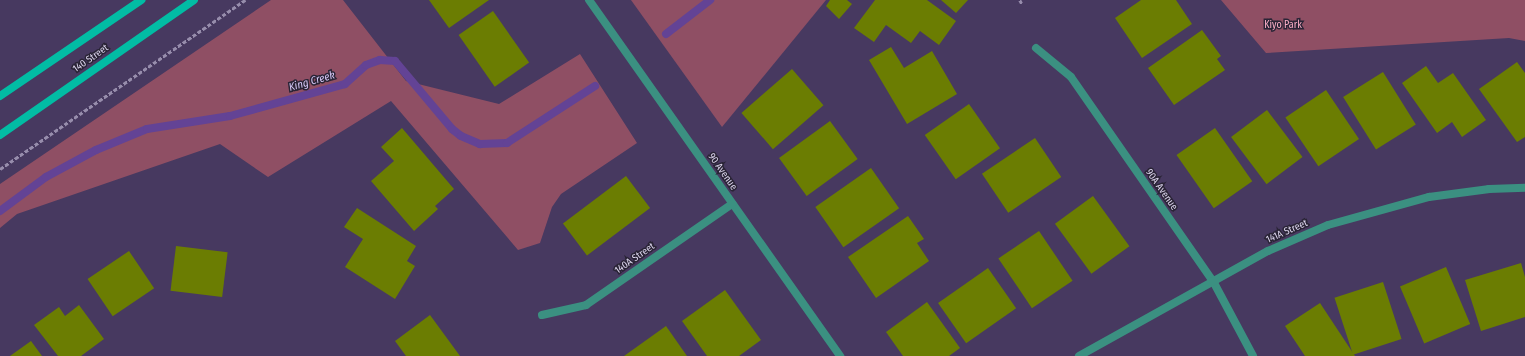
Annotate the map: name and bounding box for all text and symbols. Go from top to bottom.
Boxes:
park label: Kiyo Park [1264,20,1302,32]
street label: 140 Street [71,42,111,76]
water label: King Creek [287,69,337,95]
street label: 90 Avenue [705,151,739,193]
street label: 90A Avenue [1142,167,1180,213]
street label: 141A Street [1264,218,1310,246]
street label: 140A Street [613,241,657,277]

